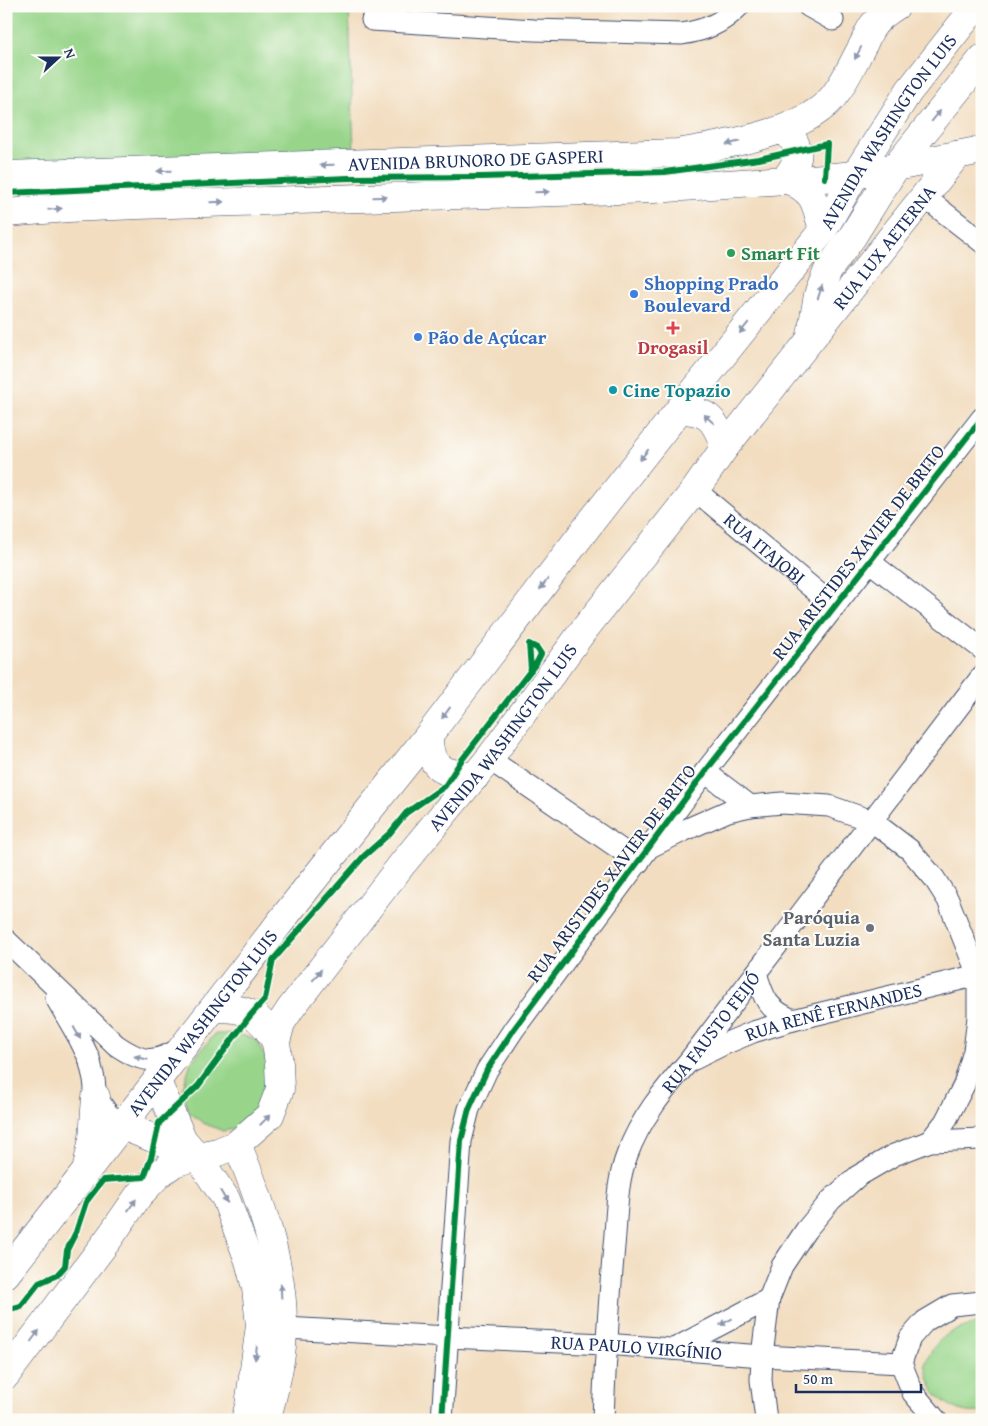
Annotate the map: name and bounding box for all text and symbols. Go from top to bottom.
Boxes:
street label: AVENIDA WASHINGTON LUIS [812,27,963,234]
north arrow [32,32,82,82]
text: N [59,45,81,62]
one-way arrow [854,46,862,60]
one-way arrow [931,110,942,123]
one-way arrow [725,139,740,147]
street label: AVENIDA BRUNORO DE GASPERI [347,141,604,178]
one-way arrow [318,161,334,169]
one-way arrow [156,167,172,175]
street label: RUA LUX AETERNA [825,178,943,315]
one-way arrow [534,188,550,196]
one-way arrow [372,193,388,201]
one-way arrow [209,198,225,206]
one-way arrow [47,204,63,212]
place label: Smart Fit [741,239,821,267]
marker: Smart Fit [725,247,737,259]
place label: Shopping Prado Boulevard [644,269,779,319]
one-way arrow [817,284,824,299]
marker: Shopping Prado Boulevard [628,288,640,300]
one-way arrow [739,321,750,334]
marker: Drogasil [667,322,679,334]
place label: Pão de Açúcar [428,323,547,351]
marker: Pão de Açúcar [412,331,424,343]
place label: Drogasil [638,333,708,361]
place label: Cine Topazio [623,376,731,404]
marker: Cine Topazio [607,384,619,396]
one-way arrow [702,414,715,425]
street label: RUA ARISTIDES XAVIER DE BRITO [765,438,951,666]
one-way arrow [638,448,649,461]
street label: RUA ITAJOBI [718,506,812,591]
one-way arrow [539,577,550,590]
street label: AVENIDA WASHINGTON LUIS [421,637,584,837]
one-way arrow [441,706,451,720]
street label: RUA ARISTIDES XAVIER DE BRITO [520,758,702,988]
place label: Paróquia Santa Luzia [762,903,860,953]
marker: Paróquia Santa Luzia [864,922,876,934]
street label: AVENIDA WASHINGTON LUIS [120,923,284,1122]
street label: RUA FAUSTO FEIJÓ [654,965,767,1099]
one-way arrow [311,969,322,982]
street label: RUA RENÊ FERNANDES [740,975,925,1048]
one-way arrow [72,1027,81,1040]
one-way arrow [133,1054,149,1062]
one-way arrow [258,1115,270,1127]
one-way arrow [219,1190,228,1203]
one-way arrow [127,1199,137,1212]
one-way arrow [277,1283,285,1299]
one-way arrow [719,1318,733,1326]
street label: RUA PAULO VIRGÍNIO [550,1328,723,1367]
one-way arrow [30,1330,41,1343]
one-way arrow [252,1345,260,1361]
scale bar [796,1361,920,1393]
text: 50 m [803,1368,834,1389]

